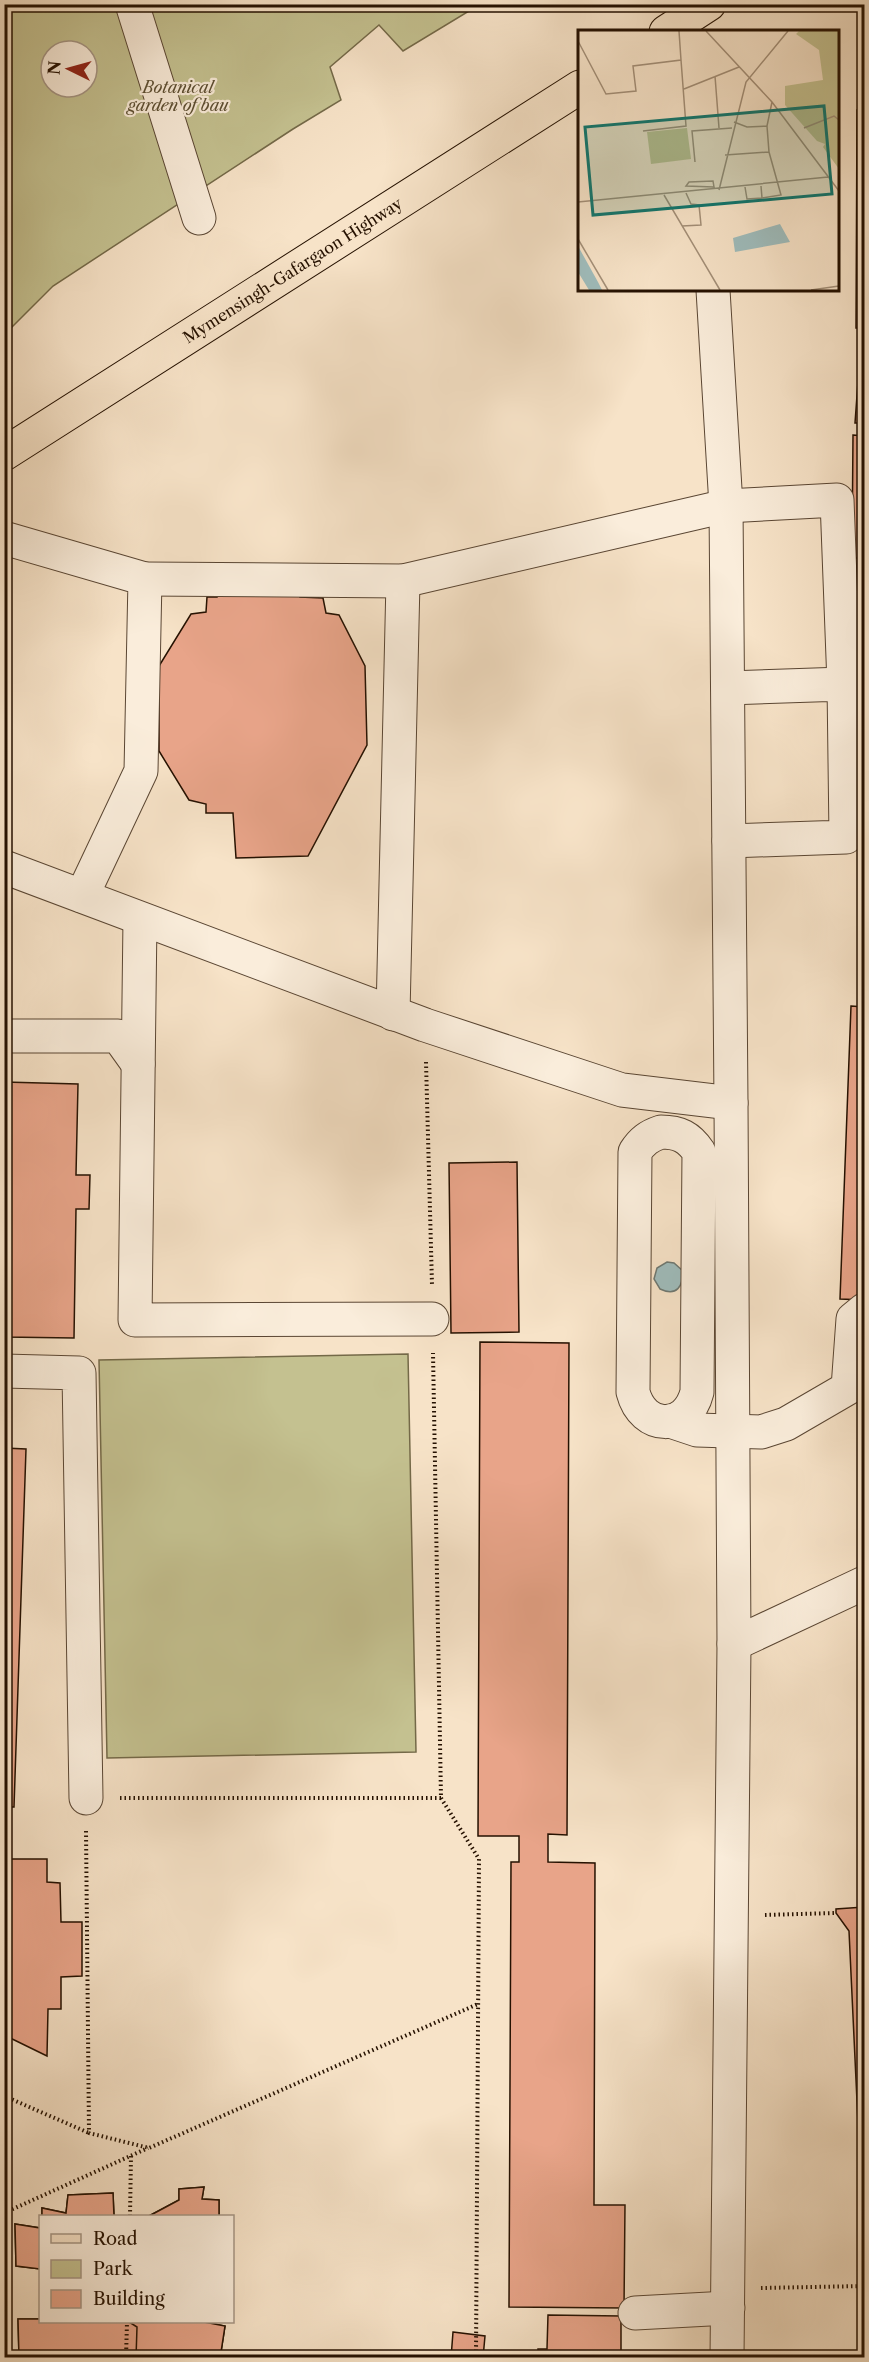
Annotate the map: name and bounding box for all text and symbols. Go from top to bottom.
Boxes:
inset map [578,30,839,291]
north arrow [39,39,99,99]
text: N [43,60,65,75]
park label: Botanical garden of bau [126,77,229,115]
street label: Mymensingh-Gafargaon Highway [179,192,407,347]
legend [39,2215,234,2323]
text: Road [93,2228,138,2250]
text: Park [93,2258,134,2280]
text: Building [93,2288,165,2310]

